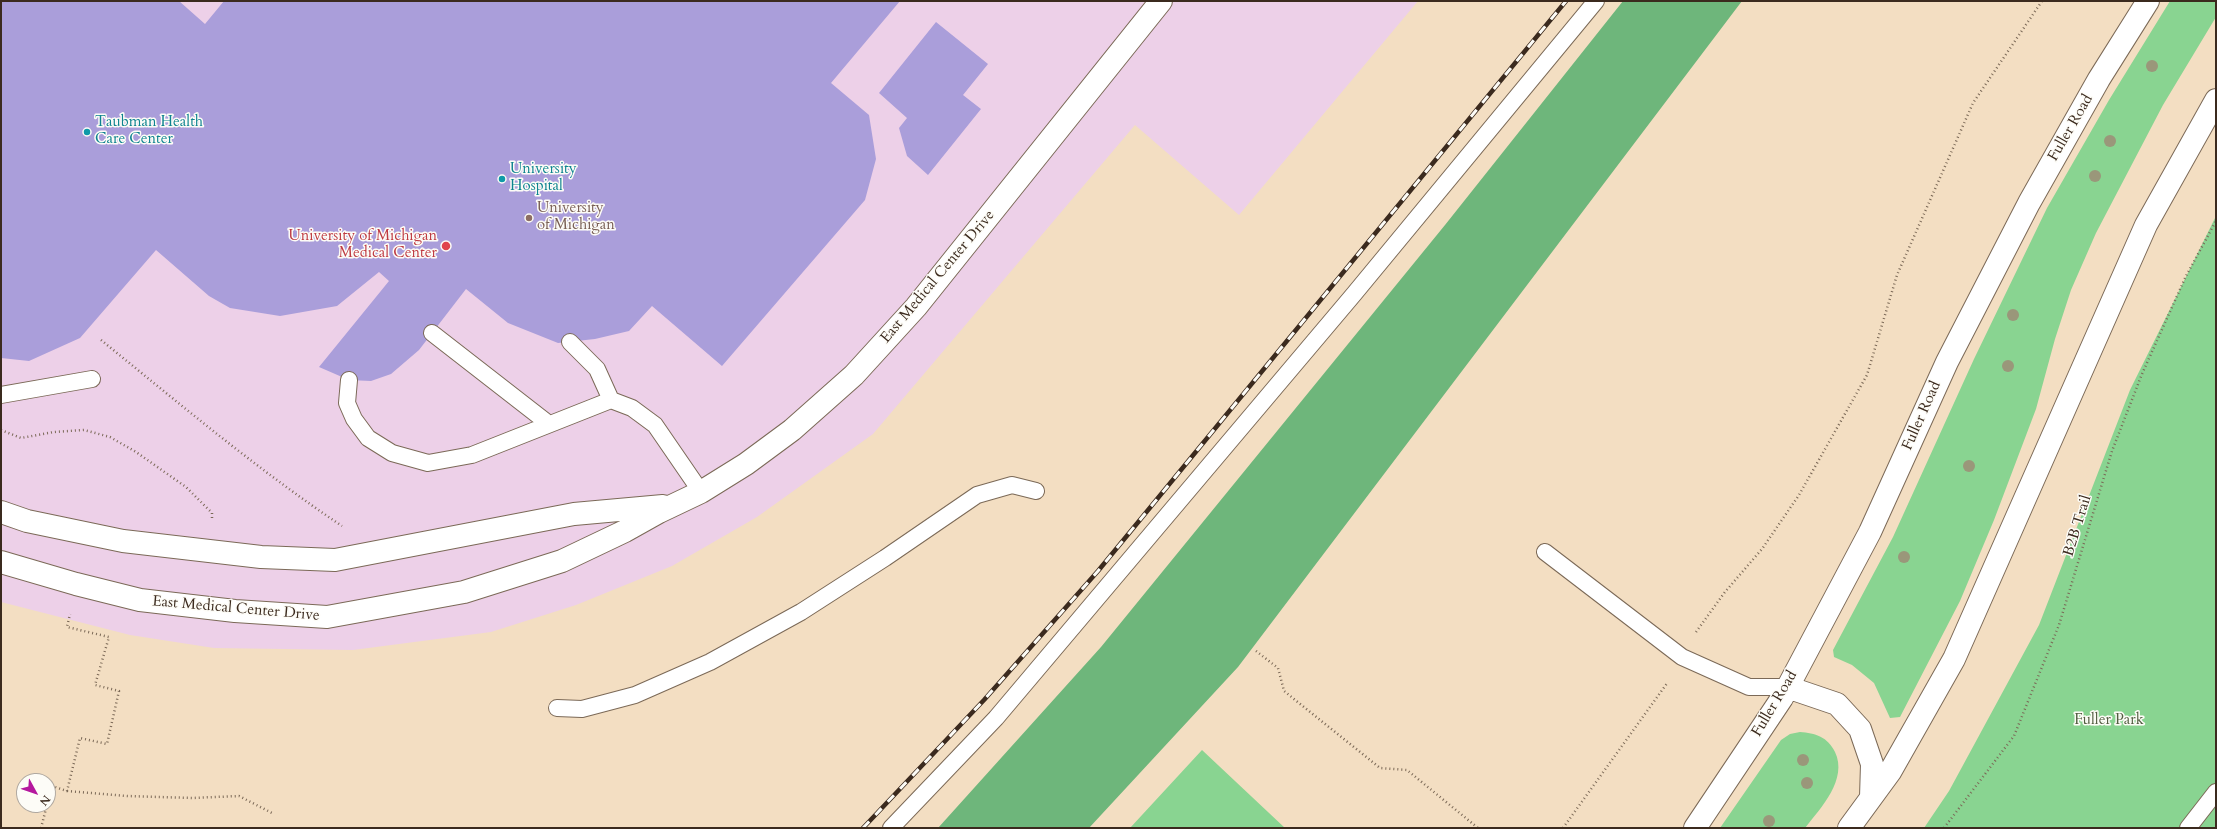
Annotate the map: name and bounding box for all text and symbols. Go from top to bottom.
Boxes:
street label: Fuller Road [2045,92,2097,164]
place label: Taubman Health Care Center [95,114,203,149]
marker: Taubman Health Care Center [82,127,92,137]
place label: University Hospital [510,161,577,196]
marker: University Hospital [497,174,507,184]
place label: University of Michigan [537,200,615,235]
street label: East Medical Center Drive [877,207,999,347]
marker: University of Michigan [524,213,534,223]
place label: University of Michigan Medical Center [288,228,437,263]
marker: University of Michigan Medical Center [440,240,452,252]
street label: Fuller Road [1899,379,1945,453]
street label: B2B Trail [2060,493,2096,559]
street label: East Medical Center Drive [152,593,320,625]
street label: Fuller Road [1748,668,1802,740]
park label: Fuller Park [2074,712,2144,730]
north arrow [16,773,56,813]
text: N [36,792,54,809]

